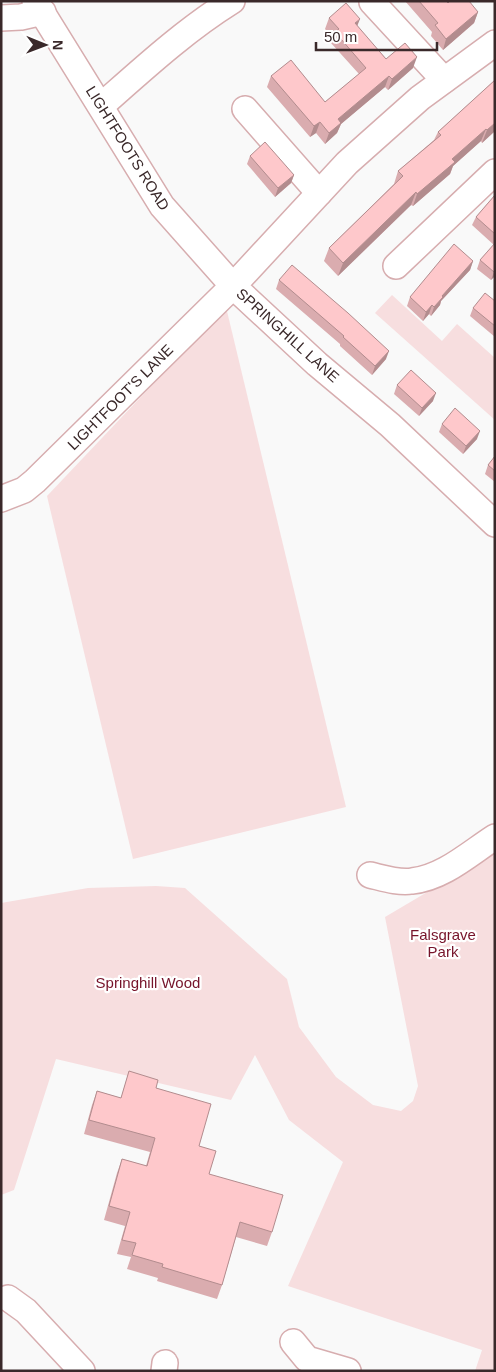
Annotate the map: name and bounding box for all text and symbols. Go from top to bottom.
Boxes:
north arrow [20,20,70,70]
scale bar [316,20,437,52]
text: 50 m [324,28,357,45]
text: N [50,40,66,50]
street label: LIGHTFOOTS ROAD [83,83,173,213]
street label: SPRINGHILL LANE [233,285,343,385]
street label: LIGHTFOOT'S LANE [64,341,176,453]
park label: Falsgrave Park [410,926,476,960]
park label: Springhill Wood [96,974,200,991]

